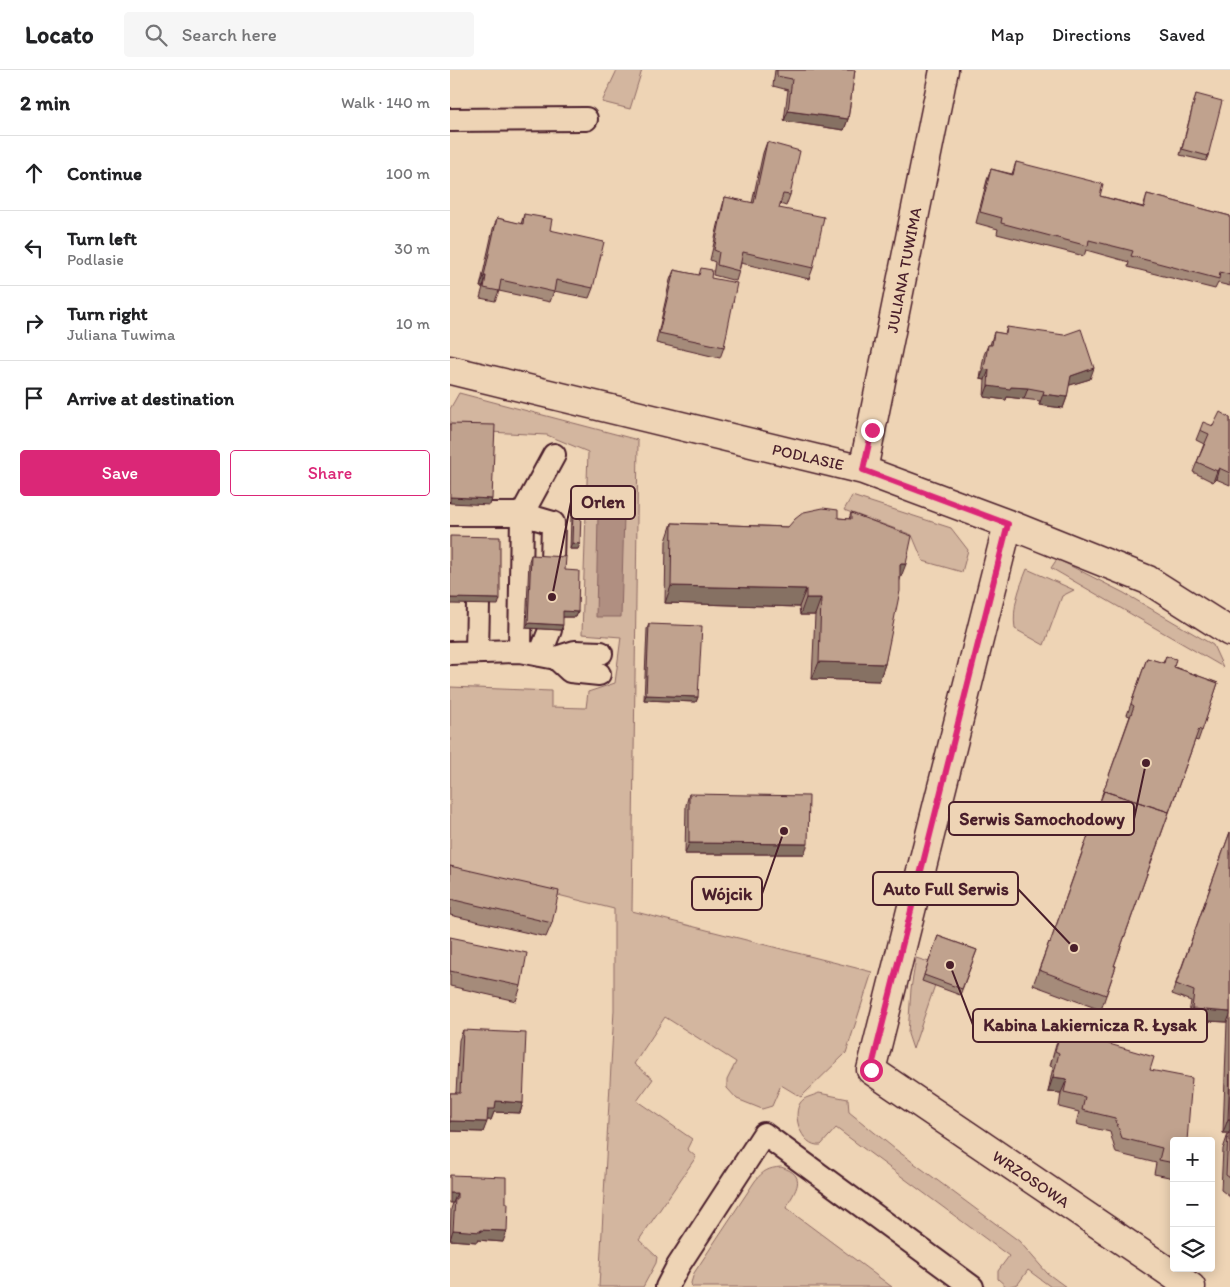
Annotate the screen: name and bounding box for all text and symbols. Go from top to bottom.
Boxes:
search box [124,12,474,57]
text: Locato [25,20,94,49]
icon: search [142,21,170,49]
text: Search here [182,23,277,46]
text: Map [991,24,1024,46]
text: Directions [1052,24,1131,46]
text: Saved [1159,24,1205,46]
text: 2 min [20,90,70,115]
text: Walk · 140 m [341,93,430,112]
icon: ahead [20,159,48,187]
text: Continue [67,162,142,185]
text: 100 m [386,164,430,183]
street label: JULIANA TUWIMA [883,206,925,334]
text: Turn left [67,227,137,250]
icon: left [20,234,48,262]
text: 30 m [394,239,430,258]
text: Podlasie [67,250,124,269]
text: Turn right [67,302,148,325]
icon: right [20,309,48,337]
text: 10 m [396,314,430,333]
text: Juliana Tuwima [67,325,175,344]
icon: arrive [20,384,48,412]
text: Arrive at destination [67,387,234,410]
route end [861,419,884,442]
street label: PODLASIE [770,440,846,475]
button: Save [20,450,220,496]
button: Share [230,450,430,496]
callout: Orlen [571,486,635,519]
text: Orlen [581,491,626,513]
callout: Serwis Samochodowy [949,802,1134,835]
text: Serwis Samochodowy [959,808,1125,830]
callout: Auto Full Serwis [873,872,1018,905]
callout: Wójcik [692,877,762,910]
text: Auto Full Serwis [882,878,1009,900]
text: Wójcik [702,883,753,905]
callout: Kabina Lakiernicza R. Łysak [973,1009,1207,1042]
text: Kabina Lakiernicza R. Łysak [983,1014,1197,1036]
route start [860,1059,883,1082]
map controls [1170,1137,1215,1272]
button: + [1170,1137,1215,1182]
street label: WRZOSOWA [989,1146,1073,1212]
button: − [1170,1182,1215,1227]
button: layers [1170,1227,1215,1272]

